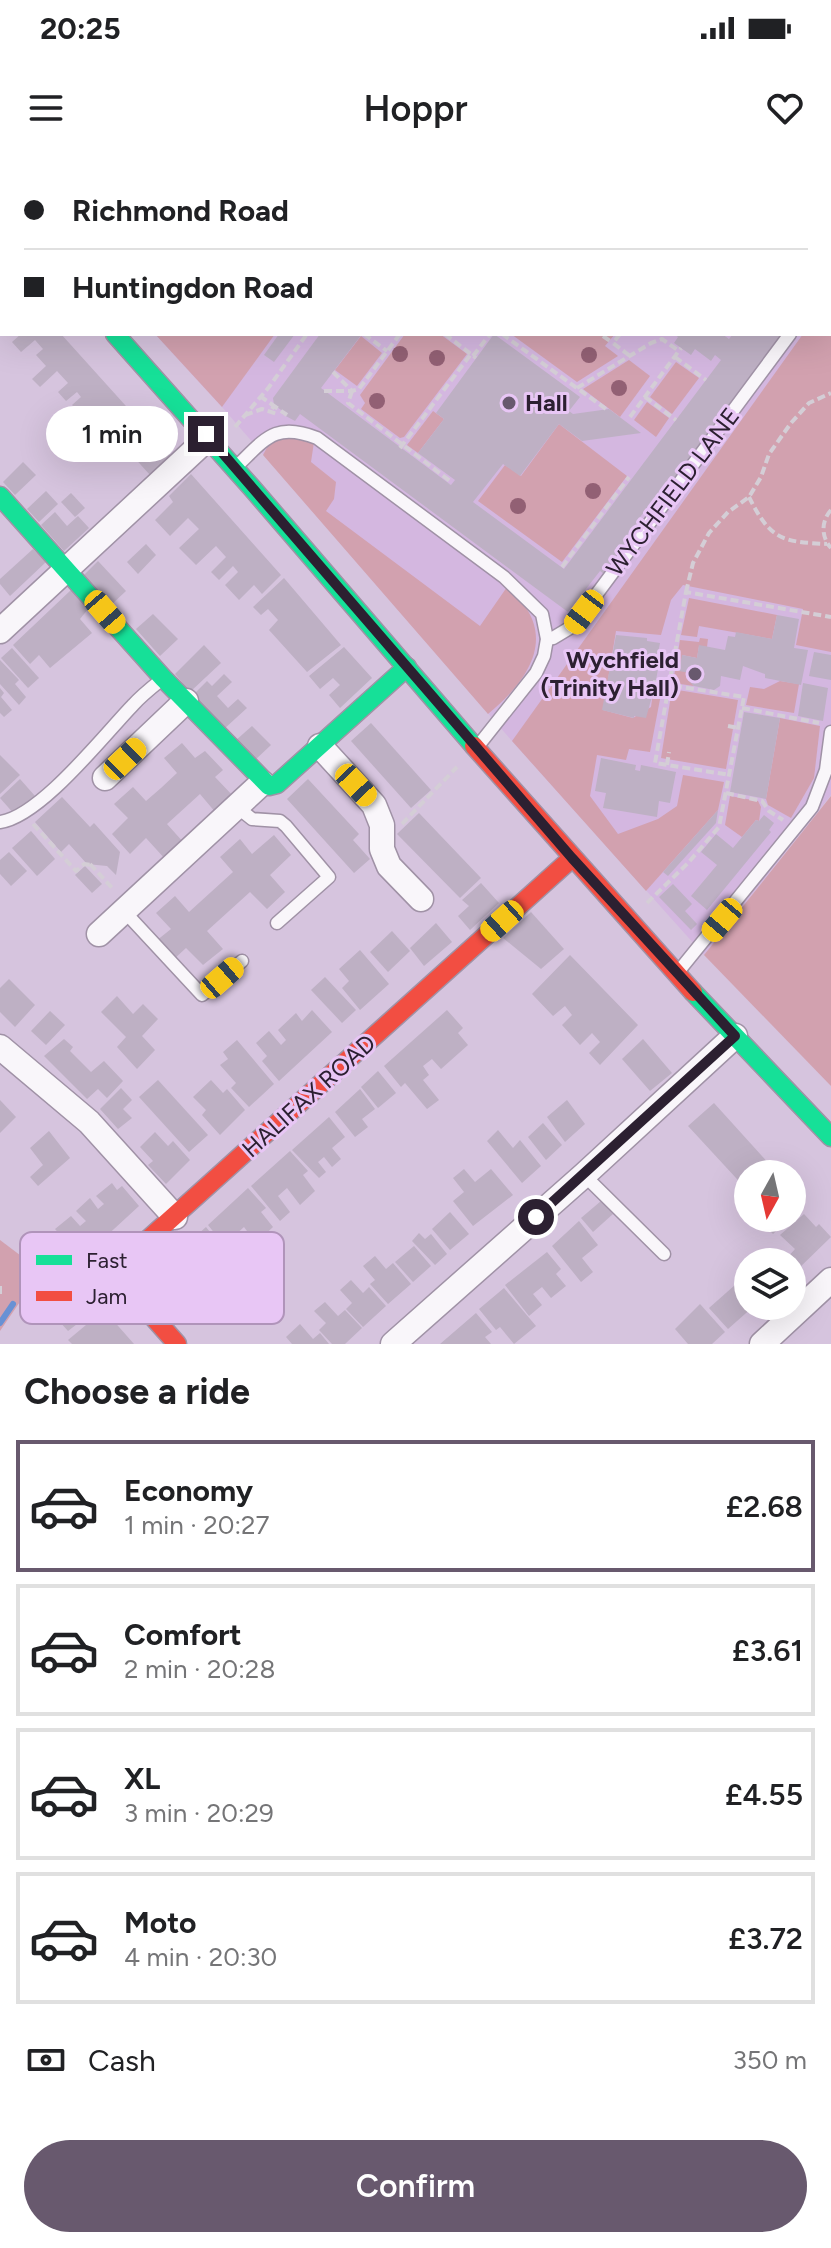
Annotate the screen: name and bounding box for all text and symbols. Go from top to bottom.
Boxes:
text: 20:25 [40,10,121,47]
icon: menu [24,86,68,130]
icon: heart [763,86,807,130]
text: Hoppr [364,87,467,130]
text: Richmond Road [72,192,289,229]
text: Huntingdon Road [72,269,314,306]
place label: Hall [525,388,568,417]
marker: Hall [500,394,518,412]
street label: WYCHFIELD LANE [600,402,745,582]
callout: 1 min [46,406,178,462]
route end [188,416,224,452]
text: 1 min [82,418,142,450]
car [80,586,130,638]
car [560,586,608,638]
place label: Wychfield (Trinity Hall) [540,645,679,702]
marker: Wychfield (Trinity Hall) [686,665,704,683]
car [99,734,151,784]
car [331,759,381,811]
car [697,894,747,946]
car [476,896,528,946]
car [196,953,248,1003]
street label: HALIFAX ROAD [236,1028,381,1163]
north arrow [734,1160,806,1232]
map controls [734,1160,806,1320]
route start [518,1199,554,1235]
legend [20,1232,284,1324]
text: Fast [86,1247,128,1274]
button: layers [734,1248,806,1320]
text: Jam [86,1283,127,1310]
text: Choose a ride [24,1370,250,1413]
icon: car [28,1470,100,1542]
text: Economy [124,1472,253,1509]
text: £2.68 [726,1488,803,1525]
text: 1 min · 20:27 [124,1509,270,1541]
icon: car [28,1614,100,1686]
text: Comfort [124,1616,242,1653]
text: £3.61 [732,1632,803,1669]
text: 2 min · 20:28 [124,1653,275,1685]
icon: car [28,1758,100,1830]
text: XL [124,1760,160,1797]
text: £4.55 [725,1776,803,1813]
text: 3 min · 20:29 [124,1797,274,1829]
icon: car [28,1902,100,1974]
text: Moto [124,1904,196,1941]
text: £3.72 [728,1920,803,1957]
text: 4 min · 20:30 [124,1941,277,1973]
icon: cash [24,2038,68,2082]
text: Cash [88,2042,156,2079]
text: 350 m [733,2044,807,2076]
button: Confirm [24,2140,807,2232]

